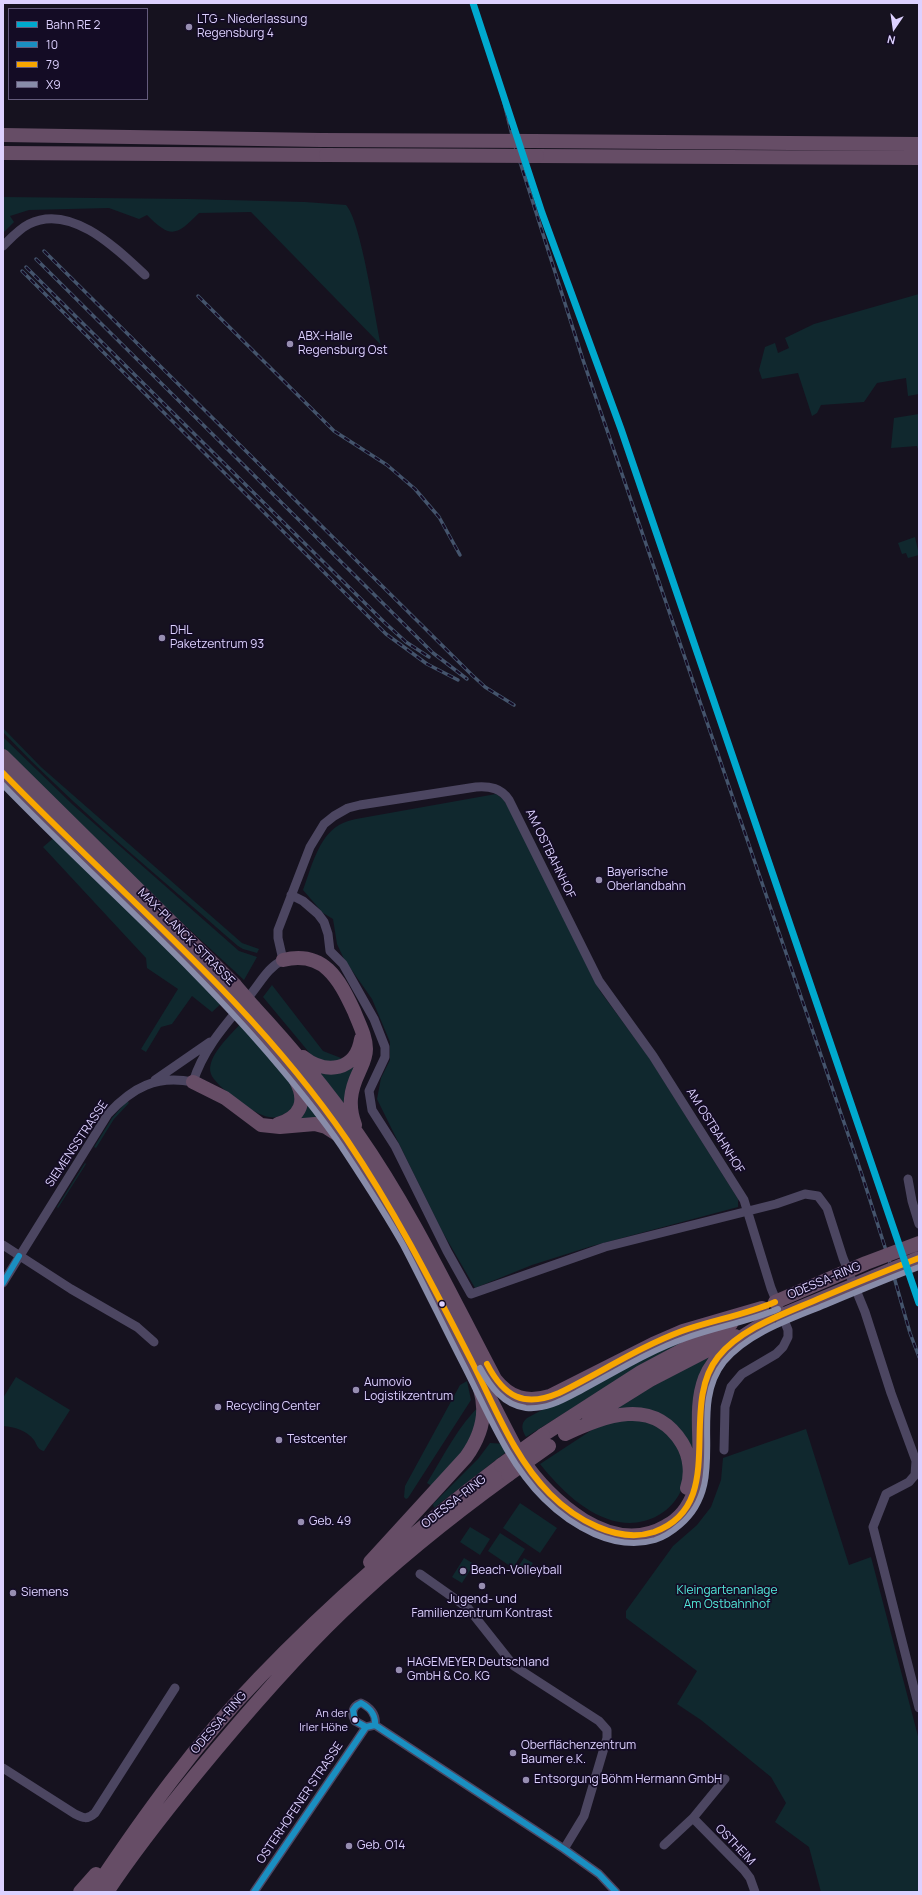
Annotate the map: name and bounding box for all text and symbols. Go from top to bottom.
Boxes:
legend [8,8,148,100]
north arrow [874,8,914,48]
place label: LTG - Niederlassung Regensburg 4 [197,13,307,41]
text: Bahn RE 2 [46,16,100,33]
marker: LTG - Niederlassung Regensburg 4 [184,22,194,32]
text: N [886,32,897,48]
text: 10 [46,36,58,53]
text: 79 [46,56,59,73]
text: X9 [46,76,61,93]
place label: ABX-Halle Regensburg Ost [298,330,388,358]
marker: ABX-Halle Regensburg Ost [285,339,295,349]
place label: DHL Paketzentrum 93 [170,624,264,652]
marker: DHL Paketzentrum 93 [157,633,167,643]
street label: AM OSTBAHNHOF [522,807,578,901]
place label: Bayerische Oberlandbahn [607,866,686,894]
marker: Bayerische Oberlandbahn [594,875,604,885]
street label: MAX-PLANCK-STRASSE [135,886,237,988]
street label: AM OSTBAHNHOF [683,1086,747,1176]
street label: SIEMENSSTRASSE [43,1098,111,1190]
street label: ODESSA-RING [785,1259,863,1303]
unlabelled marker [437,1299,447,1309]
place label: Aumovio Logistikzentrum [364,1376,453,1404]
marker: Aumovio Logistikzentrum [351,1385,361,1395]
place label: Recycling Center [226,1400,320,1414]
marker: Recycling Center [213,1402,223,1412]
place label: Testcenter [287,1433,347,1447]
marker: Testcenter [274,1435,284,1445]
street label: ODESSA-RING [419,1472,489,1532]
place label: Geb. 49 [309,1515,351,1529]
marker: Geb. 49 [296,1517,306,1527]
place label: Beach-Volleyball [471,1564,562,1578]
marker: Beach-Volleyball [458,1566,468,1576]
marker: Jugend- und Familienzentrum Kontrast [477,1581,487,1591]
park label: Kleingartenanlage Am Ostbahnhof [677,1584,777,1612]
place label: Siemens [21,1586,68,1600]
marker: Siemens [8,1588,18,1598]
place label: Jugend- und Familienzentrum Kontrast [411,1593,553,1621]
place label: HAGEMEYER Deutschland GmbH & Co. KG [407,1656,549,1684]
marker: HAGEMEYER Deutschland GmbH & Co. KG [394,1665,404,1675]
street label: ODESSA-RING [188,1689,250,1757]
place label: An der Irler Höhe [299,1707,348,1733]
marker: An der Irler Höhe [350,1715,360,1725]
street label: OSTERHOFENER STRASSE [254,1739,346,1867]
place label: Oberflächenzentrum Baumer e.K. [521,1739,636,1767]
marker: Oberflächenzentrum Baumer e.K. [508,1748,518,1758]
place label: Entsorgung Böhm Hermann GmbH [534,1773,722,1787]
marker: Entsorgung Böhm Hermann GmbH [521,1775,531,1785]
street label: OSTHEIM [712,1822,758,1868]
place label: Geb. O14 [357,1839,405,1853]
marker: Geb. O14 [344,1841,354,1851]

